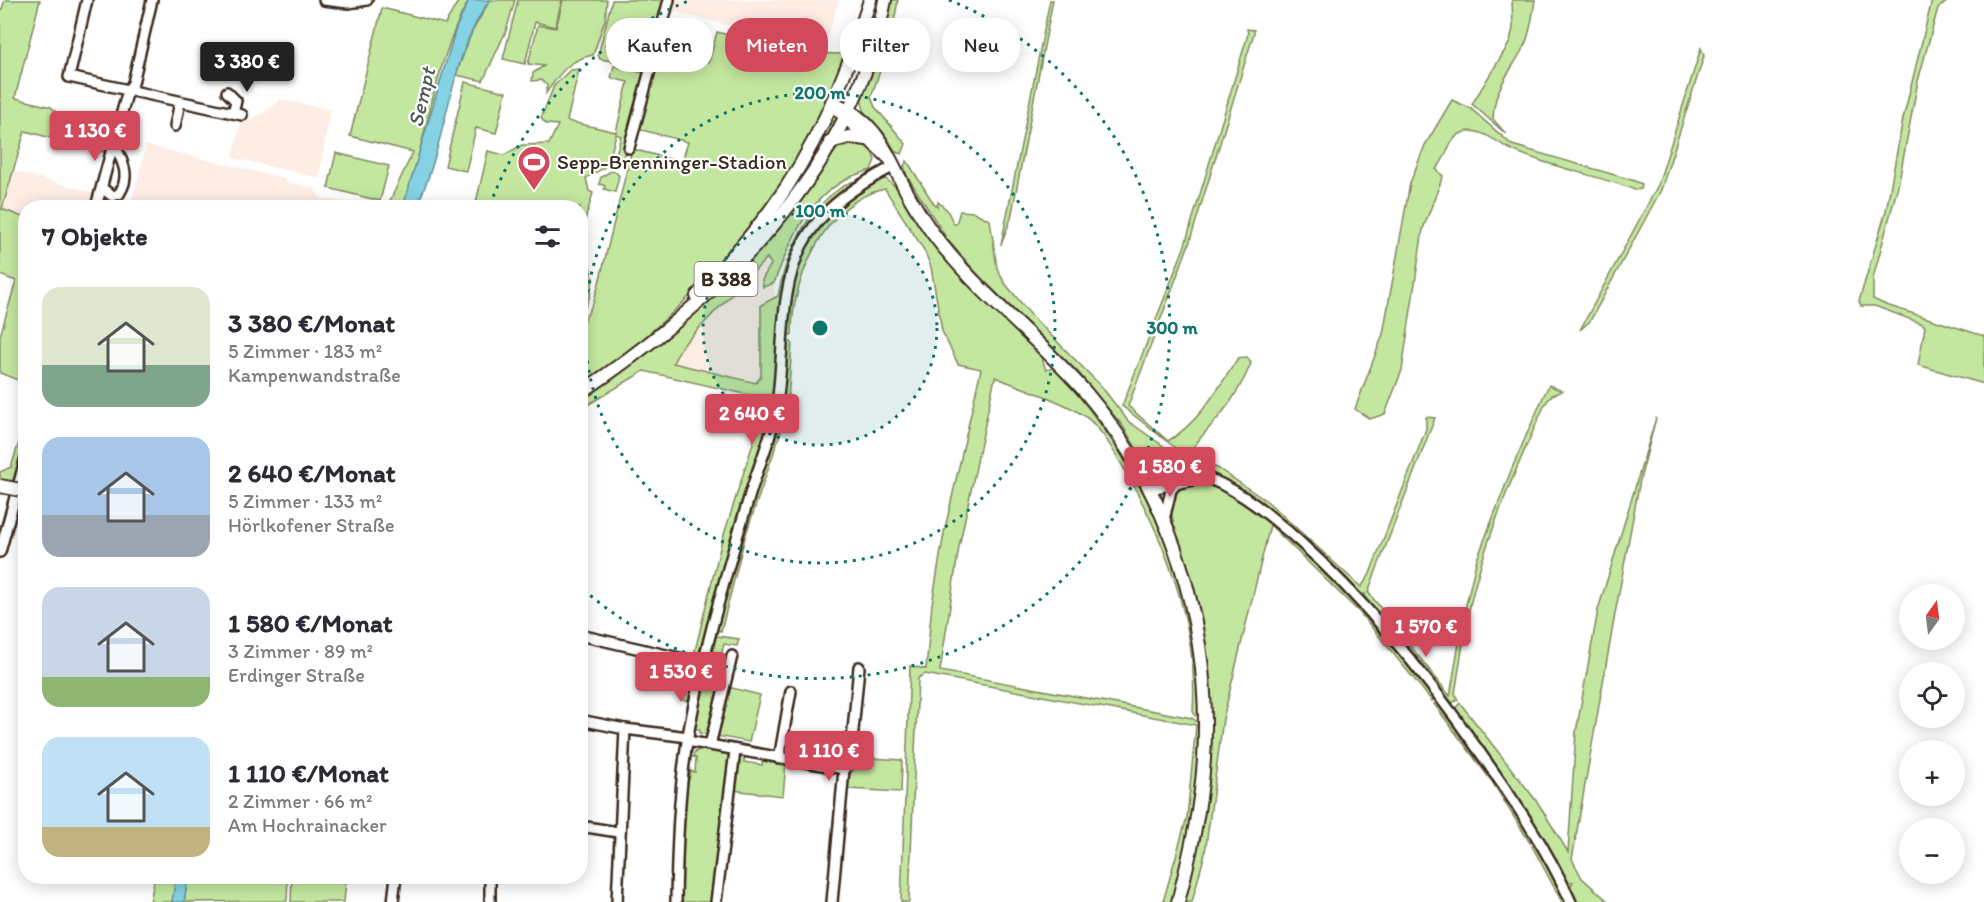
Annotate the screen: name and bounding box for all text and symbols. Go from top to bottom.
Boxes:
chip: Kaufen [606,18,713,72]
chip: Mieten [725,18,828,72]
chip: Filter [840,18,930,72]
chip: Neu [942,18,1020,72]
pin: 3 380 € [192,42,302,93]
text: 3 380 € [214,49,280,73]
water label: Sempt [402,63,442,130]
text: 200 m [795,82,846,104]
pin: 1 130 € [40,111,150,162]
text: 1 130 € [64,118,126,142]
sports icon: Sepp-Brenninger-Stadion [516,144,552,191]
place label: Sepp-Brenninger-Stadion [557,149,787,174]
text: 100 m [795,200,846,222]
text: 7 Objekte [42,220,148,252]
icon: filters [531,220,564,253]
road number: B 388 [694,262,758,296]
text: 3 380 €/Monat [228,307,395,339]
icon: home [90,311,162,383]
text: 300 m [1146,317,1198,339]
centre of rings [810,318,830,338]
text: 5 Zimmer · 183 m² [228,339,382,363]
text: Kampenwandstraße [228,363,401,387]
pin: 2 640 € [697,394,807,445]
text: 2 640 € [719,401,785,425]
pin: 1 580 € [1115,447,1225,498]
text: 1 580 € [1138,454,1202,478]
text: 2 640 €/Monat [228,457,396,489]
icon: home [90,461,162,533]
text: 5 Zimmer · 133 m² [228,489,382,513]
text: Hörlkofener Straße [228,513,394,537]
north arrow [1899,584,1965,650]
map controls [1899,584,1965,884]
text: 1 580 €/Monat [228,607,392,639]
pin: 1 570 € [1371,607,1481,658]
icon: home [90,611,162,683]
text: 1 570 € [1395,614,1457,638]
text: 3 Zimmer · 89 m² [228,639,373,663]
pin: 1 530 € [626,652,736,703]
text: 1 530 € [649,659,713,683]
button: locate [1899,662,1965,728]
text: Erdinger Straße [228,663,365,687]
pin: 1 110 € [774,731,884,782]
text: 1 110 € [799,738,859,762]
button: + [1899,740,1965,806]
text: 1 110 €/Monat [228,757,389,789]
icon: home [90,761,162,833]
text: 2 Zimmer · 66 m² [228,789,372,813]
text: Am Hochrainacker [228,813,387,837]
button: − [1899,818,1965,884]

